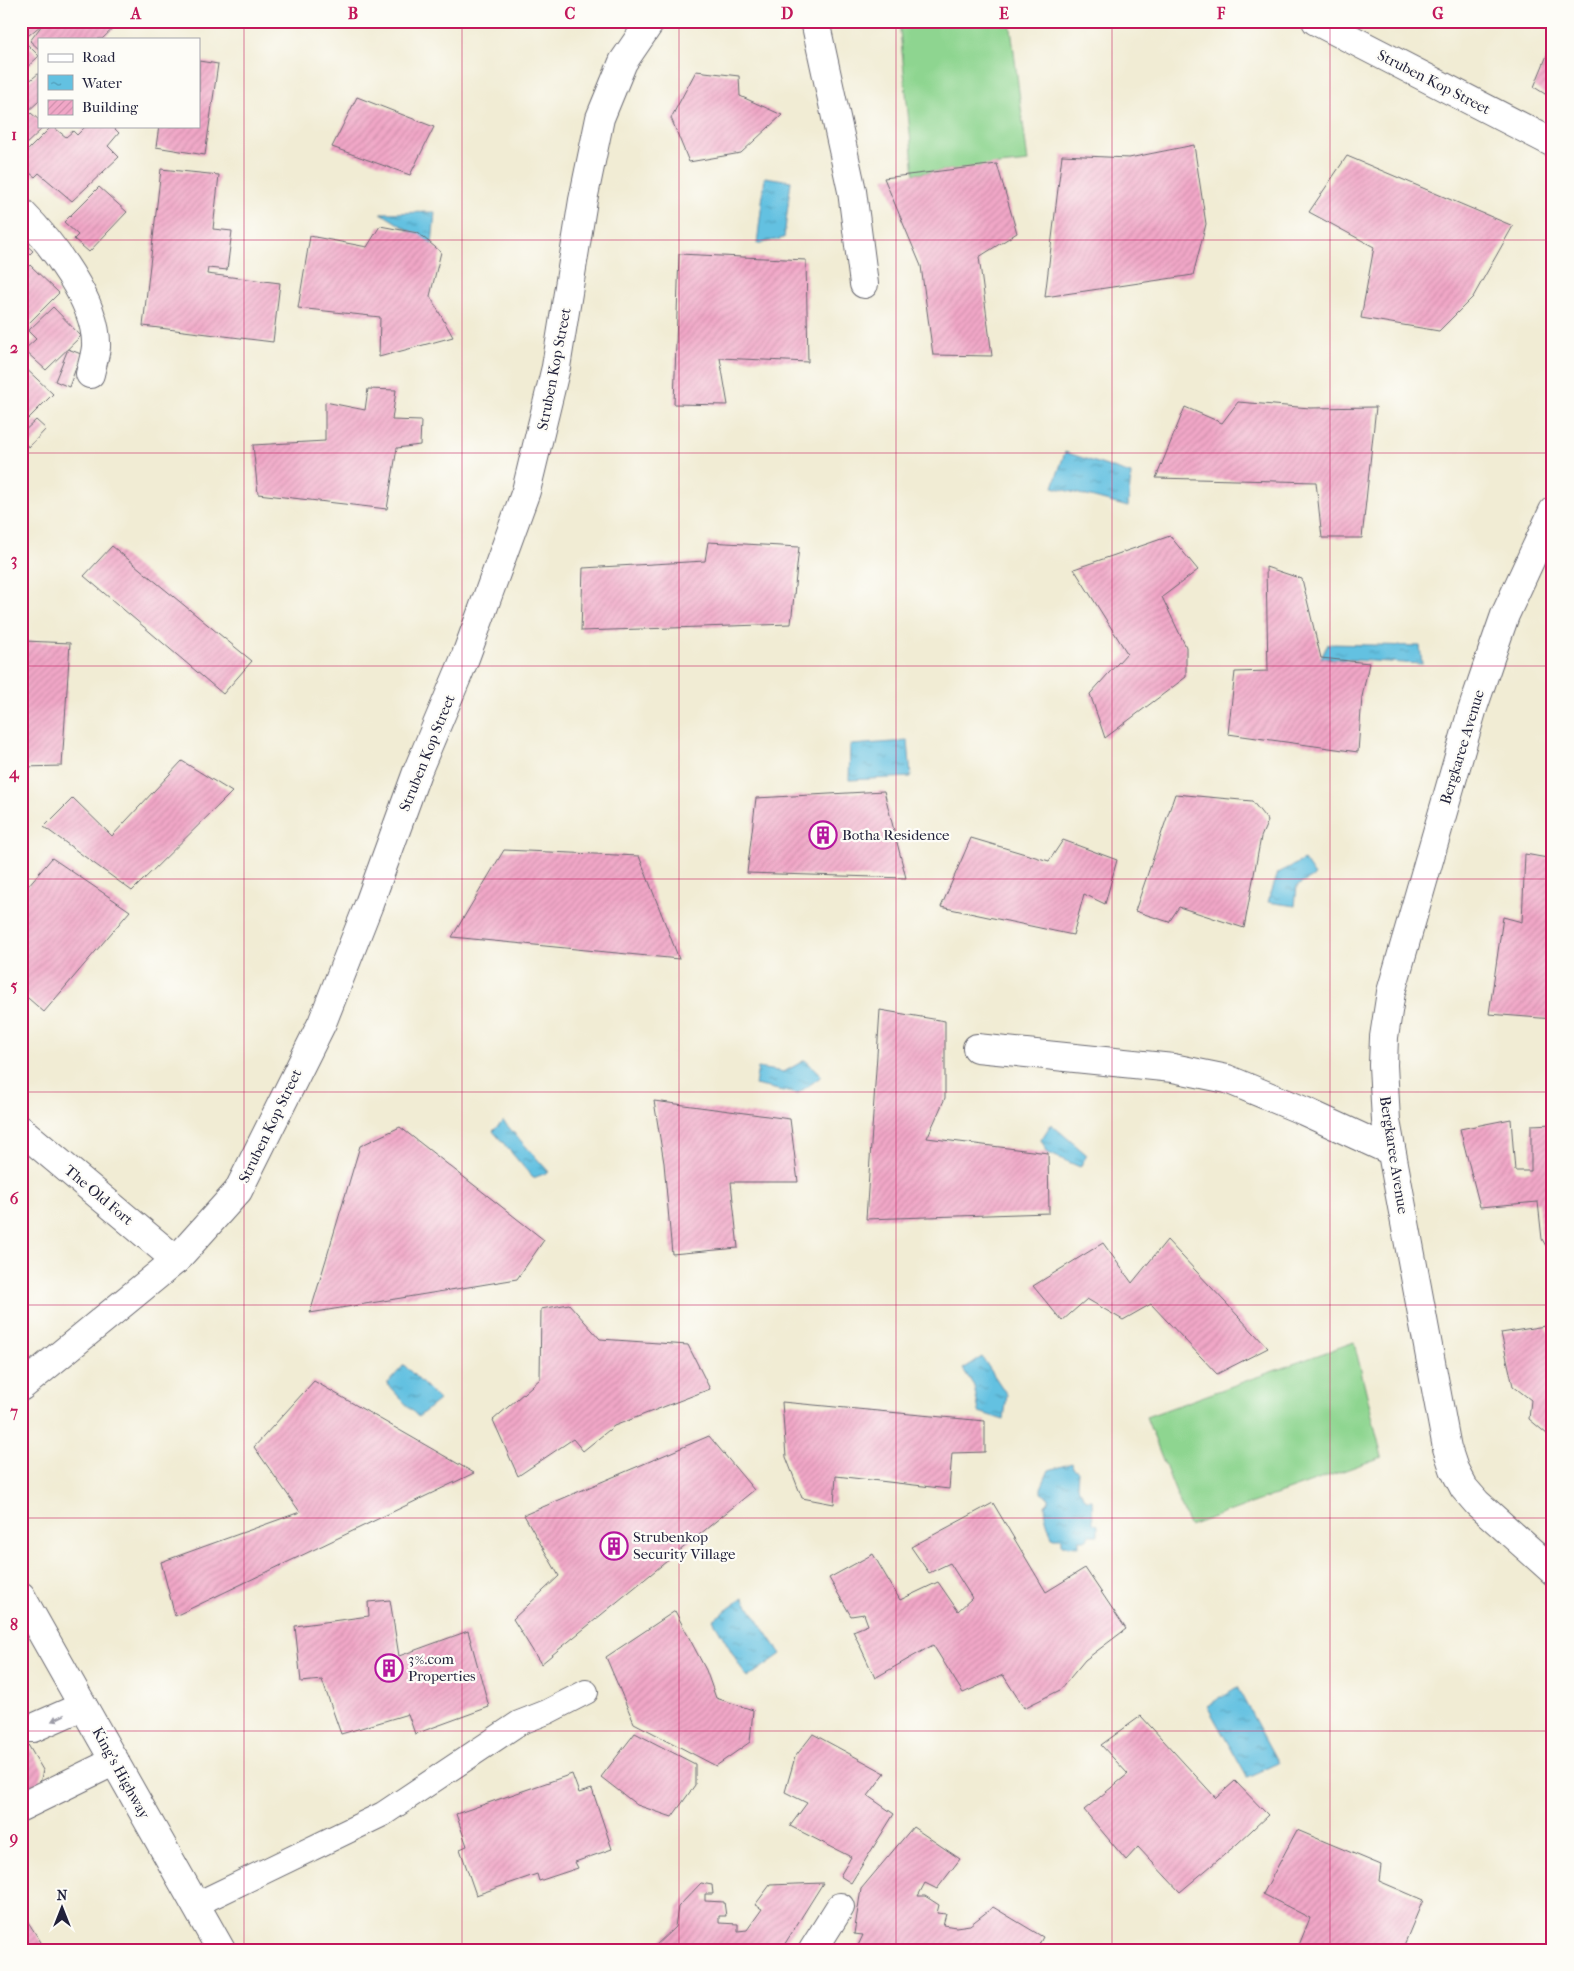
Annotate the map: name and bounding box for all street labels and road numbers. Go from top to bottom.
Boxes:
street label: Struben Kop Street [1375,46,1494,119]
street label: Struben Kop Street [533,306,575,432]
street label: Bergkaree Avenue [1436,687,1488,806]
street label: Struben Kop Street [395,691,459,814]
street label: Struben Kop Street [235,1066,306,1186]
street label: Bergkaree Avenue [1376,1095,1412,1216]
street label: The Old Fort [61,1161,137,1229]
street label: King's Highway [88,1724,154,1823]

